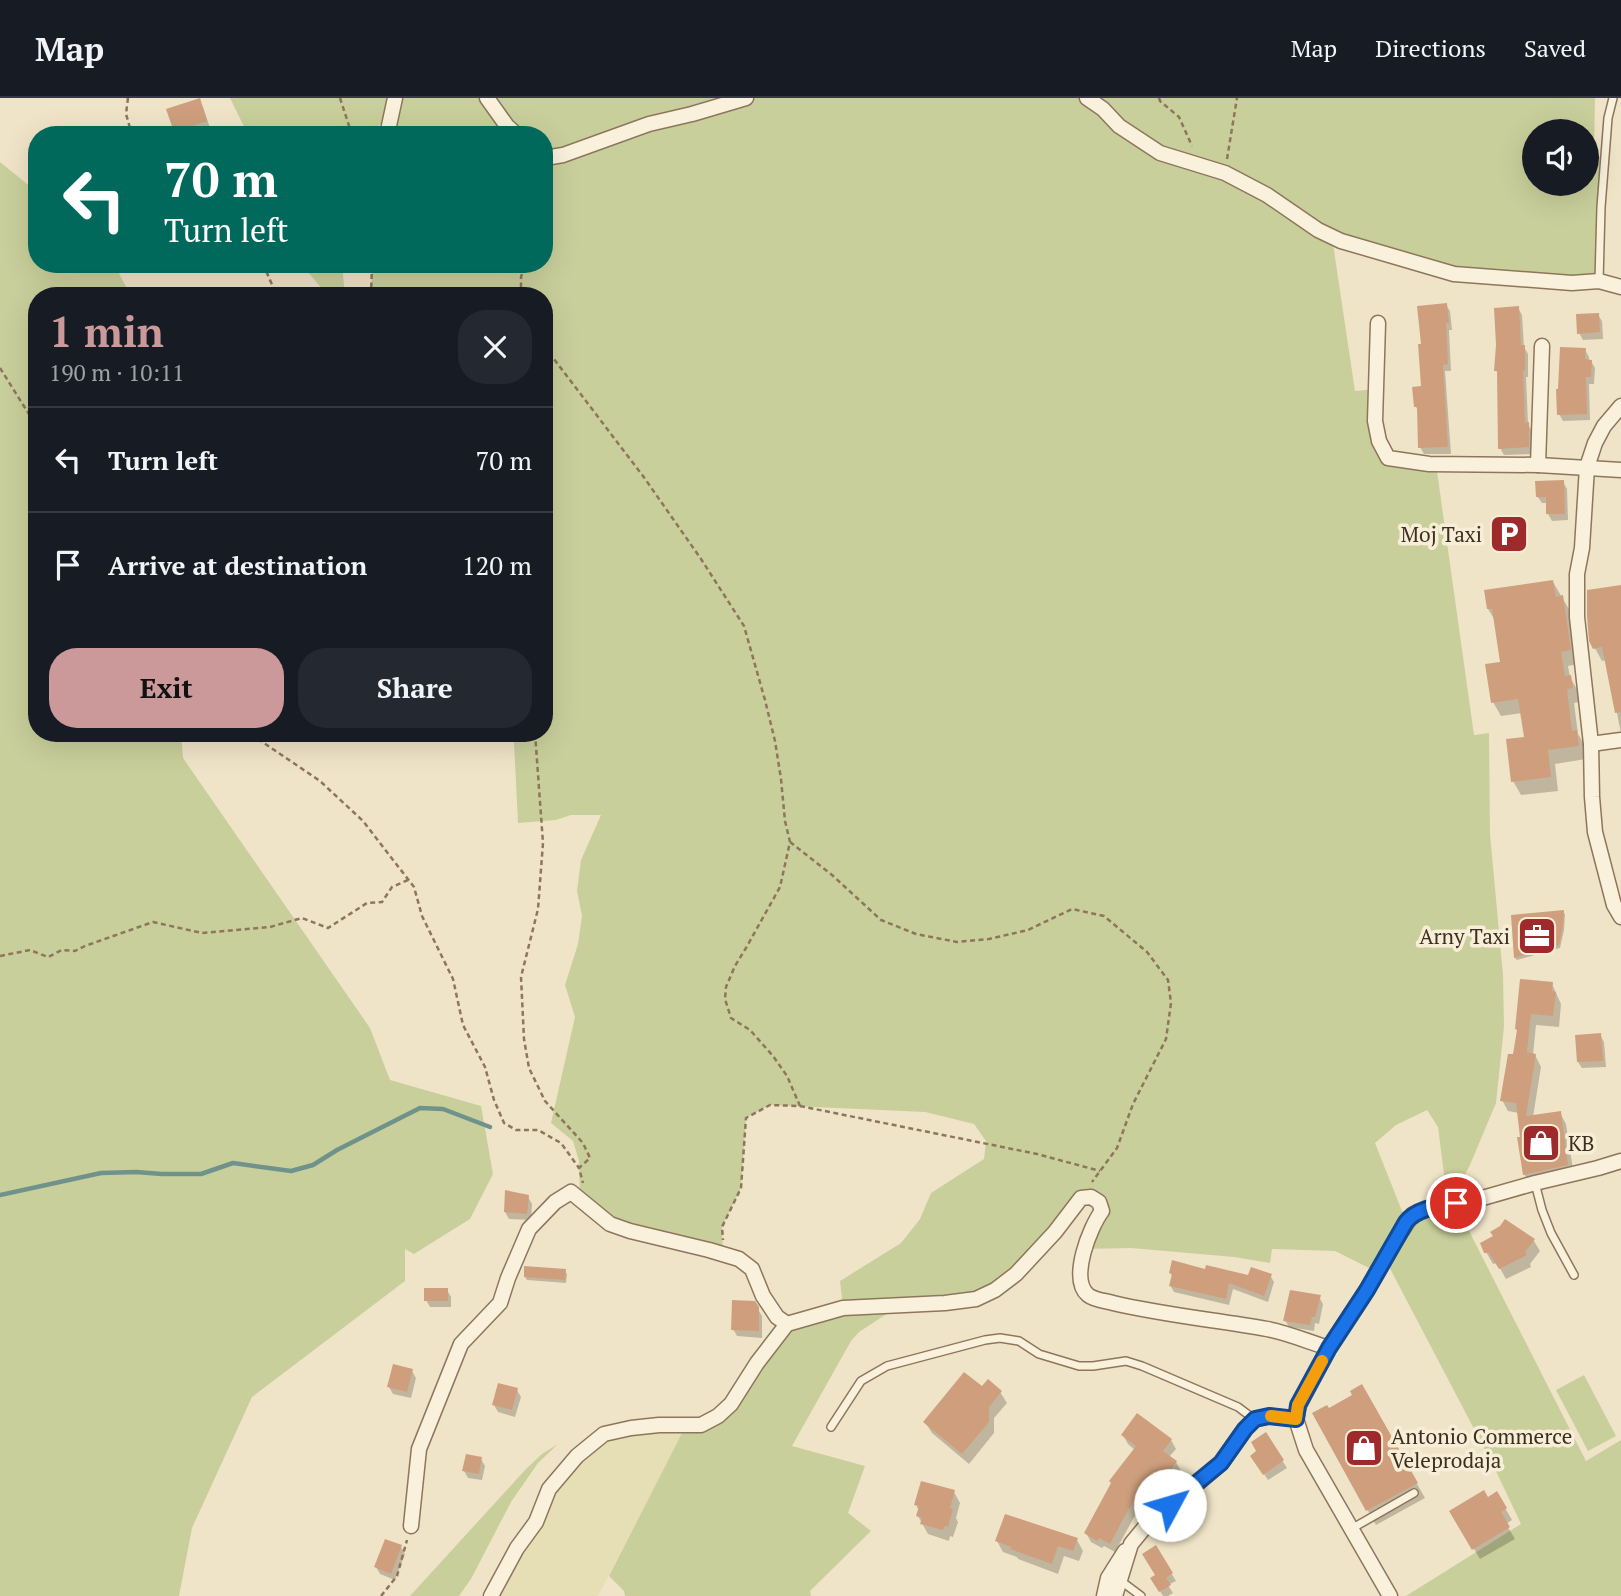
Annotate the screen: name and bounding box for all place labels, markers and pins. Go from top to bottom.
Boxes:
parking icon: Moj Taxi [1488,513,1530,555]
place label: Moj Taxi [1401,520,1482,548]
office icon: Arny Taxi [1516,915,1558,957]
place label: Arny Taxi [1419,922,1510,950]
shop icon: KB [1520,1122,1562,1164]
place label: KB [1568,1129,1594,1157]
pin [1426,1173,1486,1233]
place label: Antonio Commerce Veleprodaja [1391,1422,1572,1474]
shop icon: Antonio Commerce Veleprodaja [1343,1427,1385,1469]

